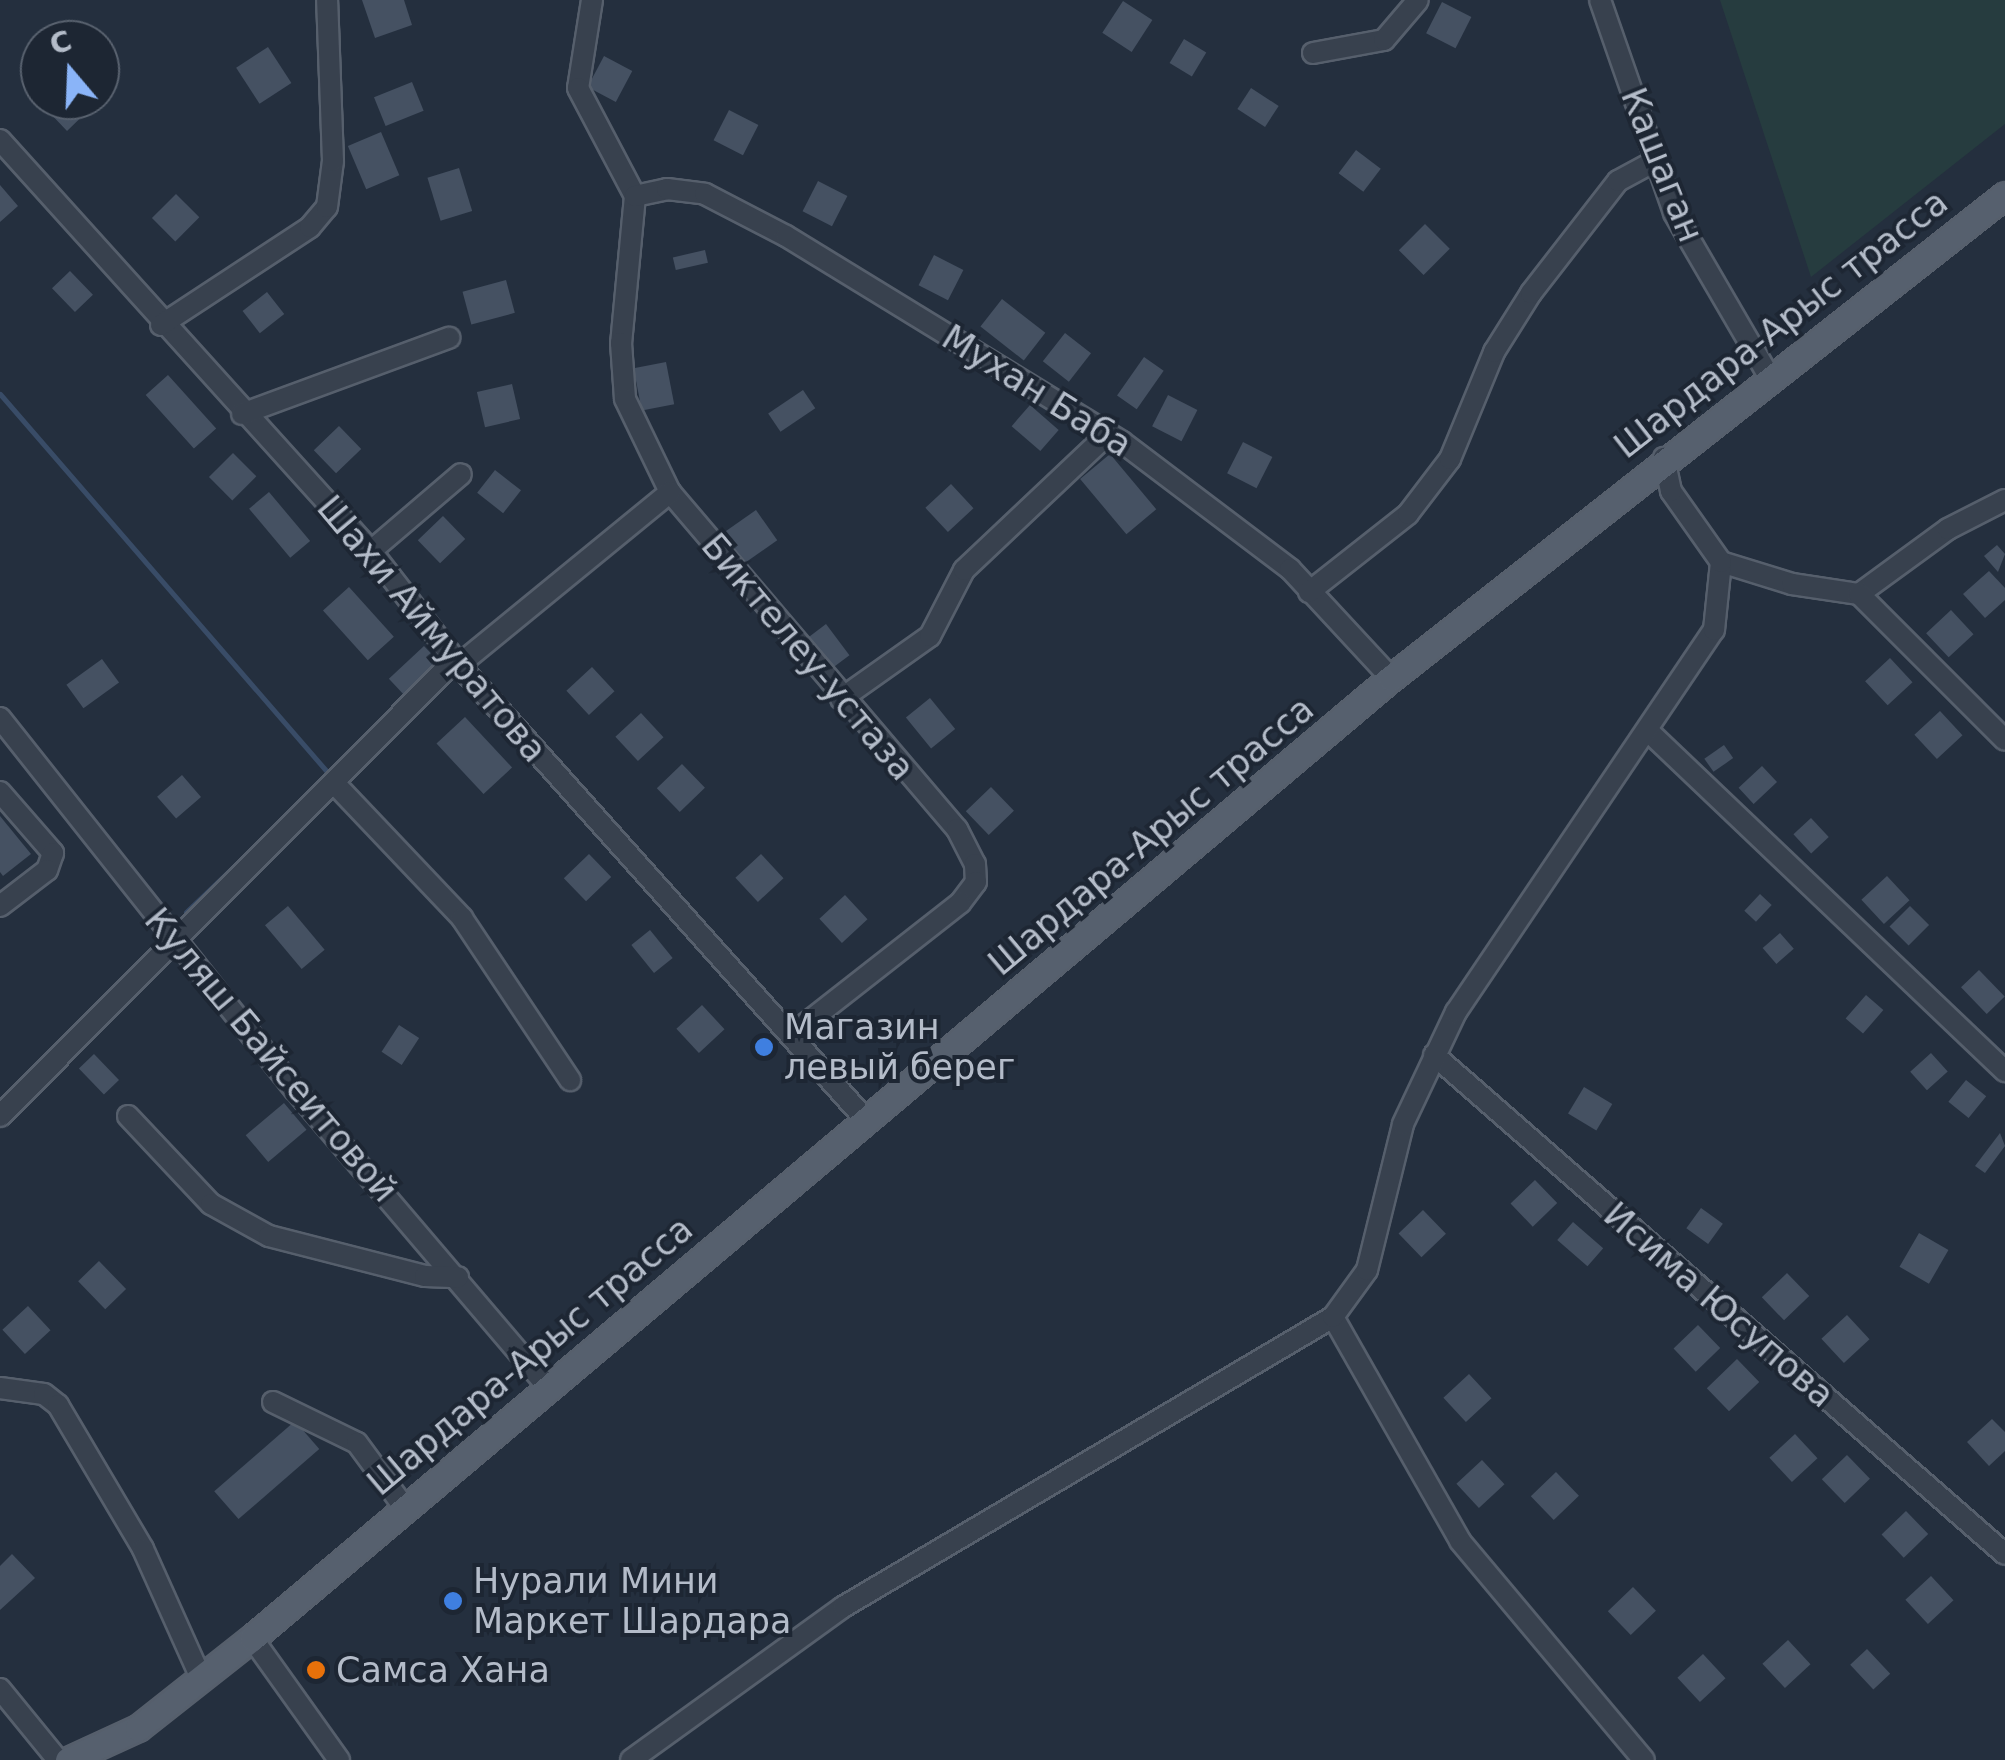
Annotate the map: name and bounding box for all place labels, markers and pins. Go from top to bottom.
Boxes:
place label: Магазин левый берег [784,1006,1015,1088]
marker: Магазин левый берег [753,1036,775,1058]
place label: Нурали Мини Маркет Шардара [473,1560,791,1642]
marker: Нурали Мини Маркет Шардара [442,1590,464,1612]
place label: Самса Хана [336,1649,550,1691]
marker: Самса Хана [305,1659,327,1681]

